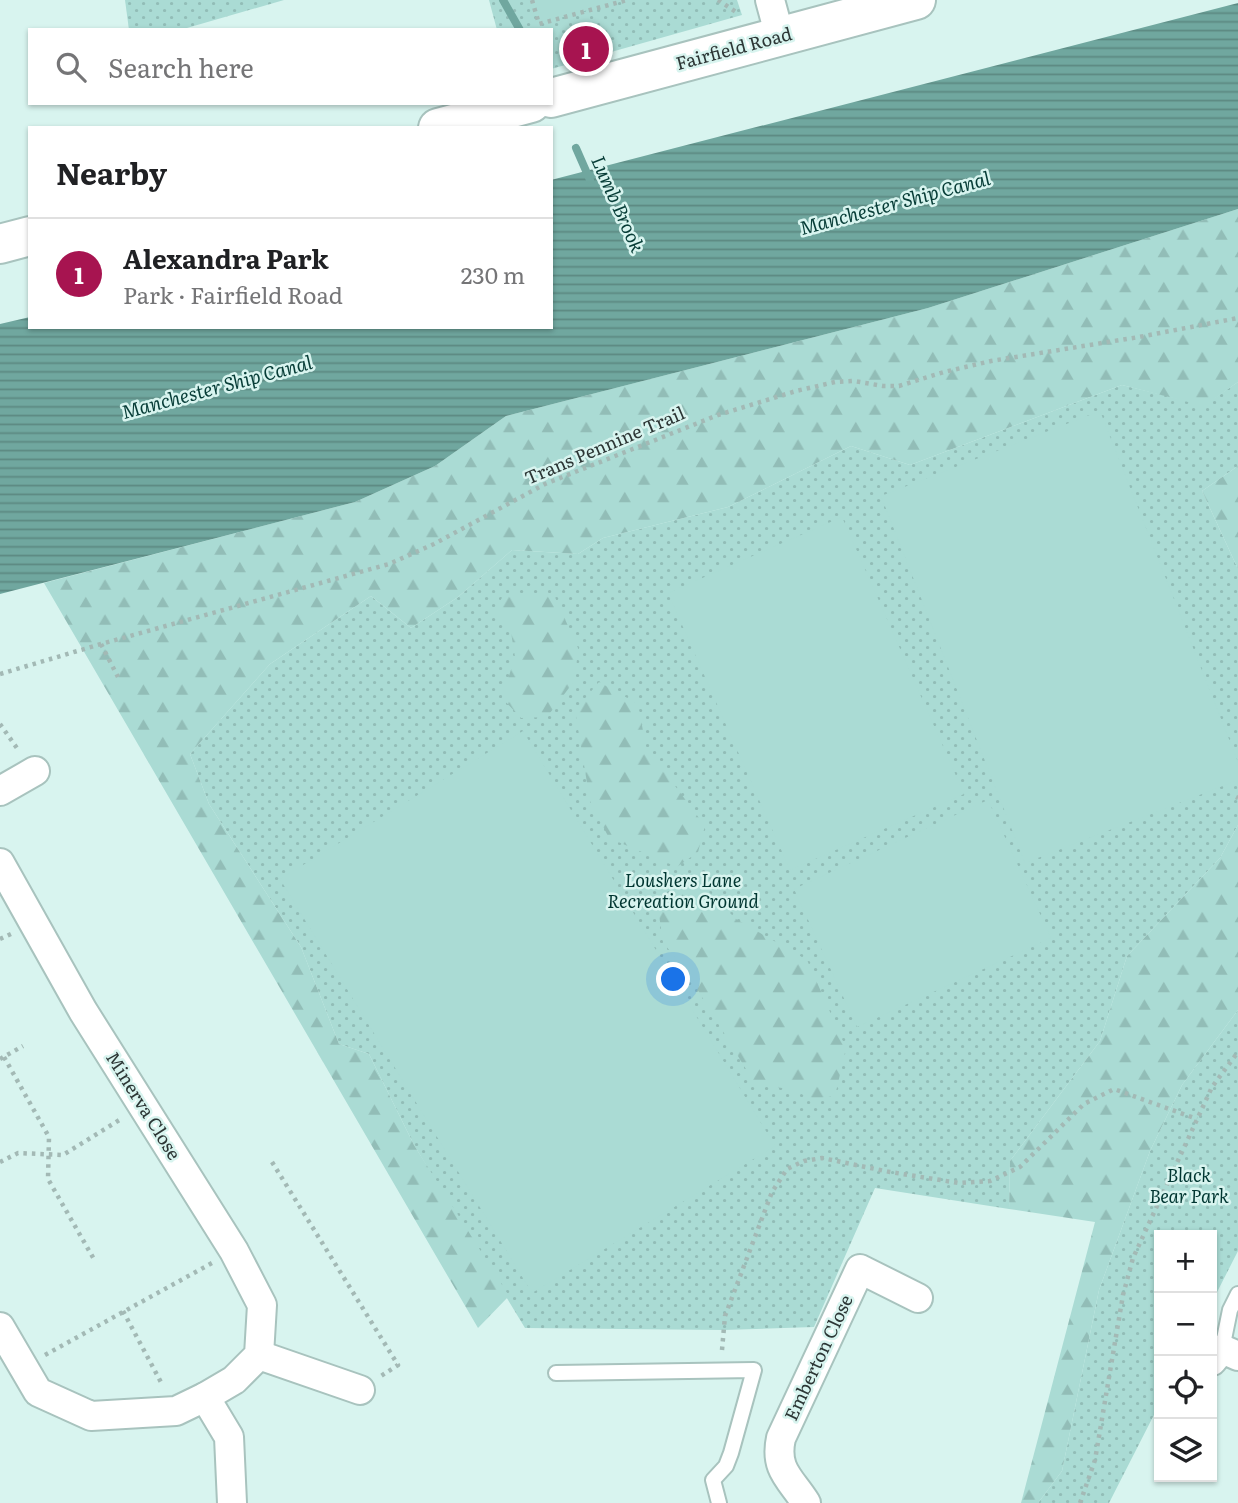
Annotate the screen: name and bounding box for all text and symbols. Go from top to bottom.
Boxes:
street label: Fairfield Road [672,19,795,76]
pin: 1 [563,23,609,75]
search box [28,28,553,105]
text: Search here [108,47,254,86]
icon: search [52,48,90,86]
text: Nearby [56,150,167,194]
water label: Lumb Brook [585,151,653,257]
water label: Manchester Ship Canal [796,163,994,241]
text: Alexandra Park [123,238,329,277]
text: 1 [74,257,84,291]
text: 230 m [461,257,525,291]
text: Park · Fairfield Road [123,277,343,311]
water label: Manchester Ship Canal [118,347,316,425]
street label: Trans Pennine Trail [520,399,689,491]
park label: Loushers Lane Recreation Ground [607,866,759,914]
your location [656,962,690,996]
street label: Minerva Close [100,1046,188,1165]
park label: Black Bear Park [1149,1161,1229,1209]
map controls [1154,1230,1217,1482]
button: + [1154,1230,1217,1293]
street label: Emberton Close [777,1290,859,1425]
button: − [1154,1293,1217,1356]
button: locate [1154,1356,1217,1419]
button: layers [1154,1419,1217,1482]

